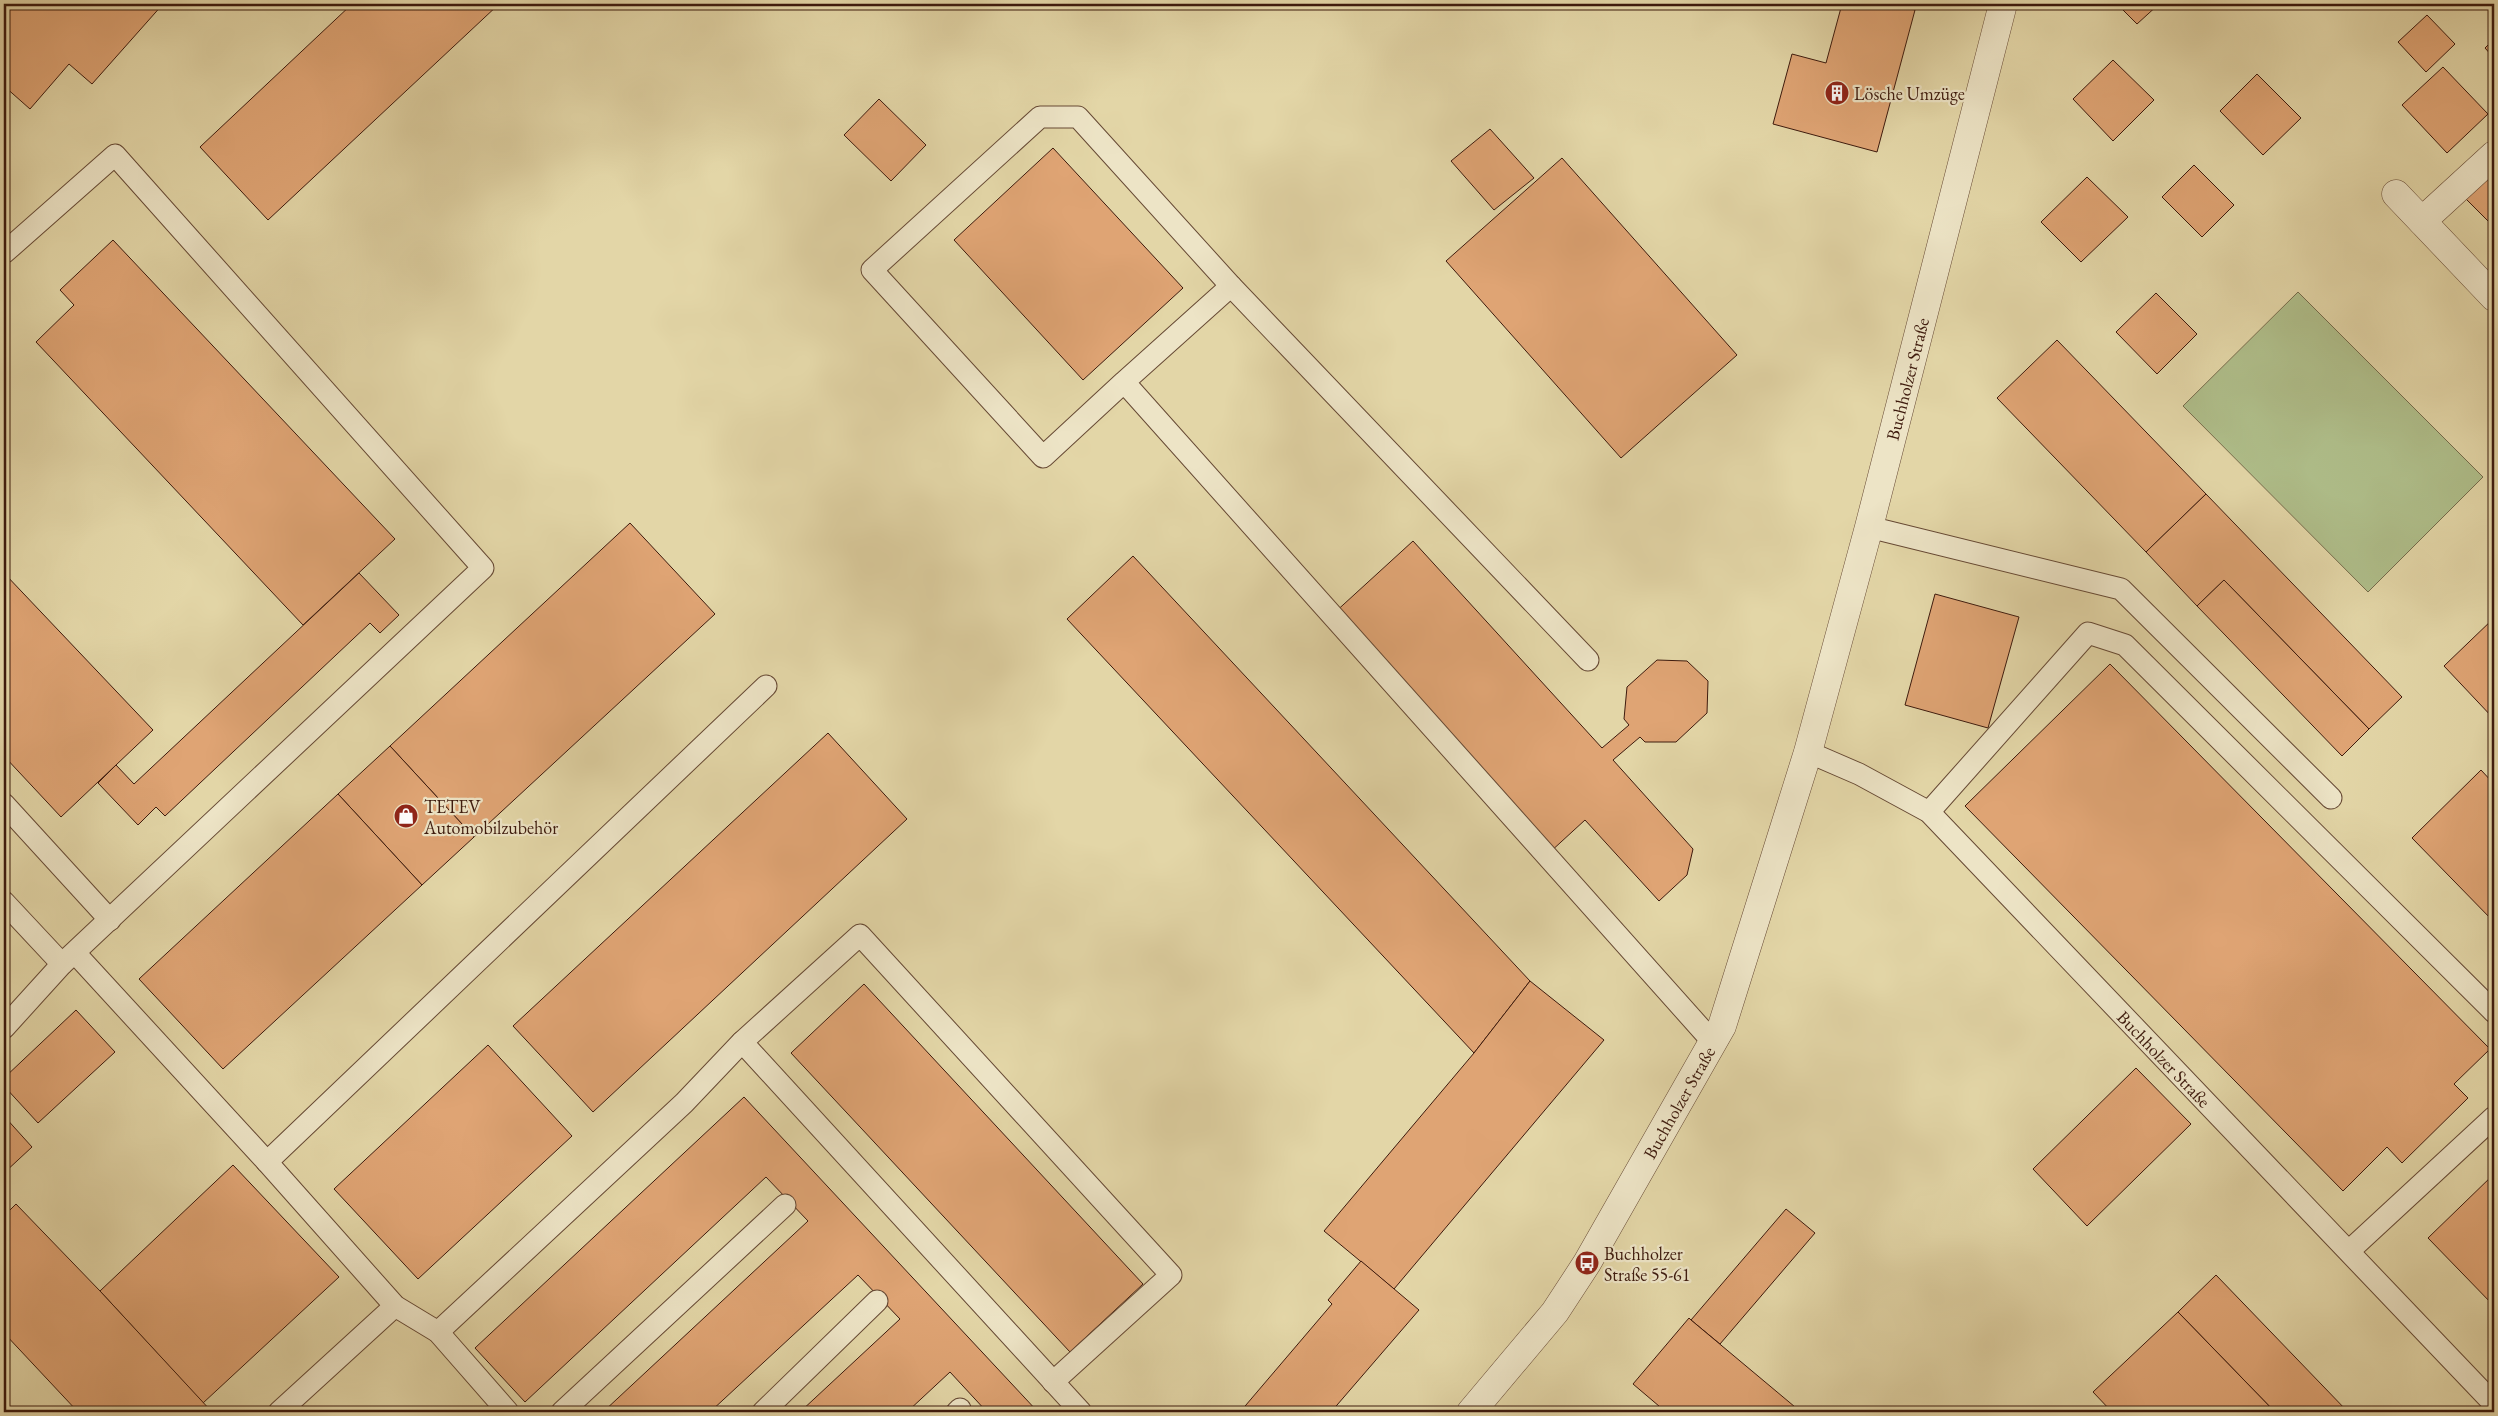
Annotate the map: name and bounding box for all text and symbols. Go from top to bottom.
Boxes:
building icon: Lösche Umzüge [1824,80,1850,106]
place label: Lösche Umzüge [1854,82,1965,105]
street label: Buchholzer Straße [1880,315,1934,443]
place label: TETEV Automobilzubehör [423,795,558,839]
shop icon: TETEV Automobilzubehör [393,803,419,829]
street label: Buchholzer Straße [2113,1005,2216,1112]
street label: Buchholzer Straße [1637,1042,1720,1163]
place label: Buchholzer Straße 55-61 [1604,1242,1690,1286]
bus stop icon: Buchholzer Straße 55-61 [1574,1250,1600,1276]

